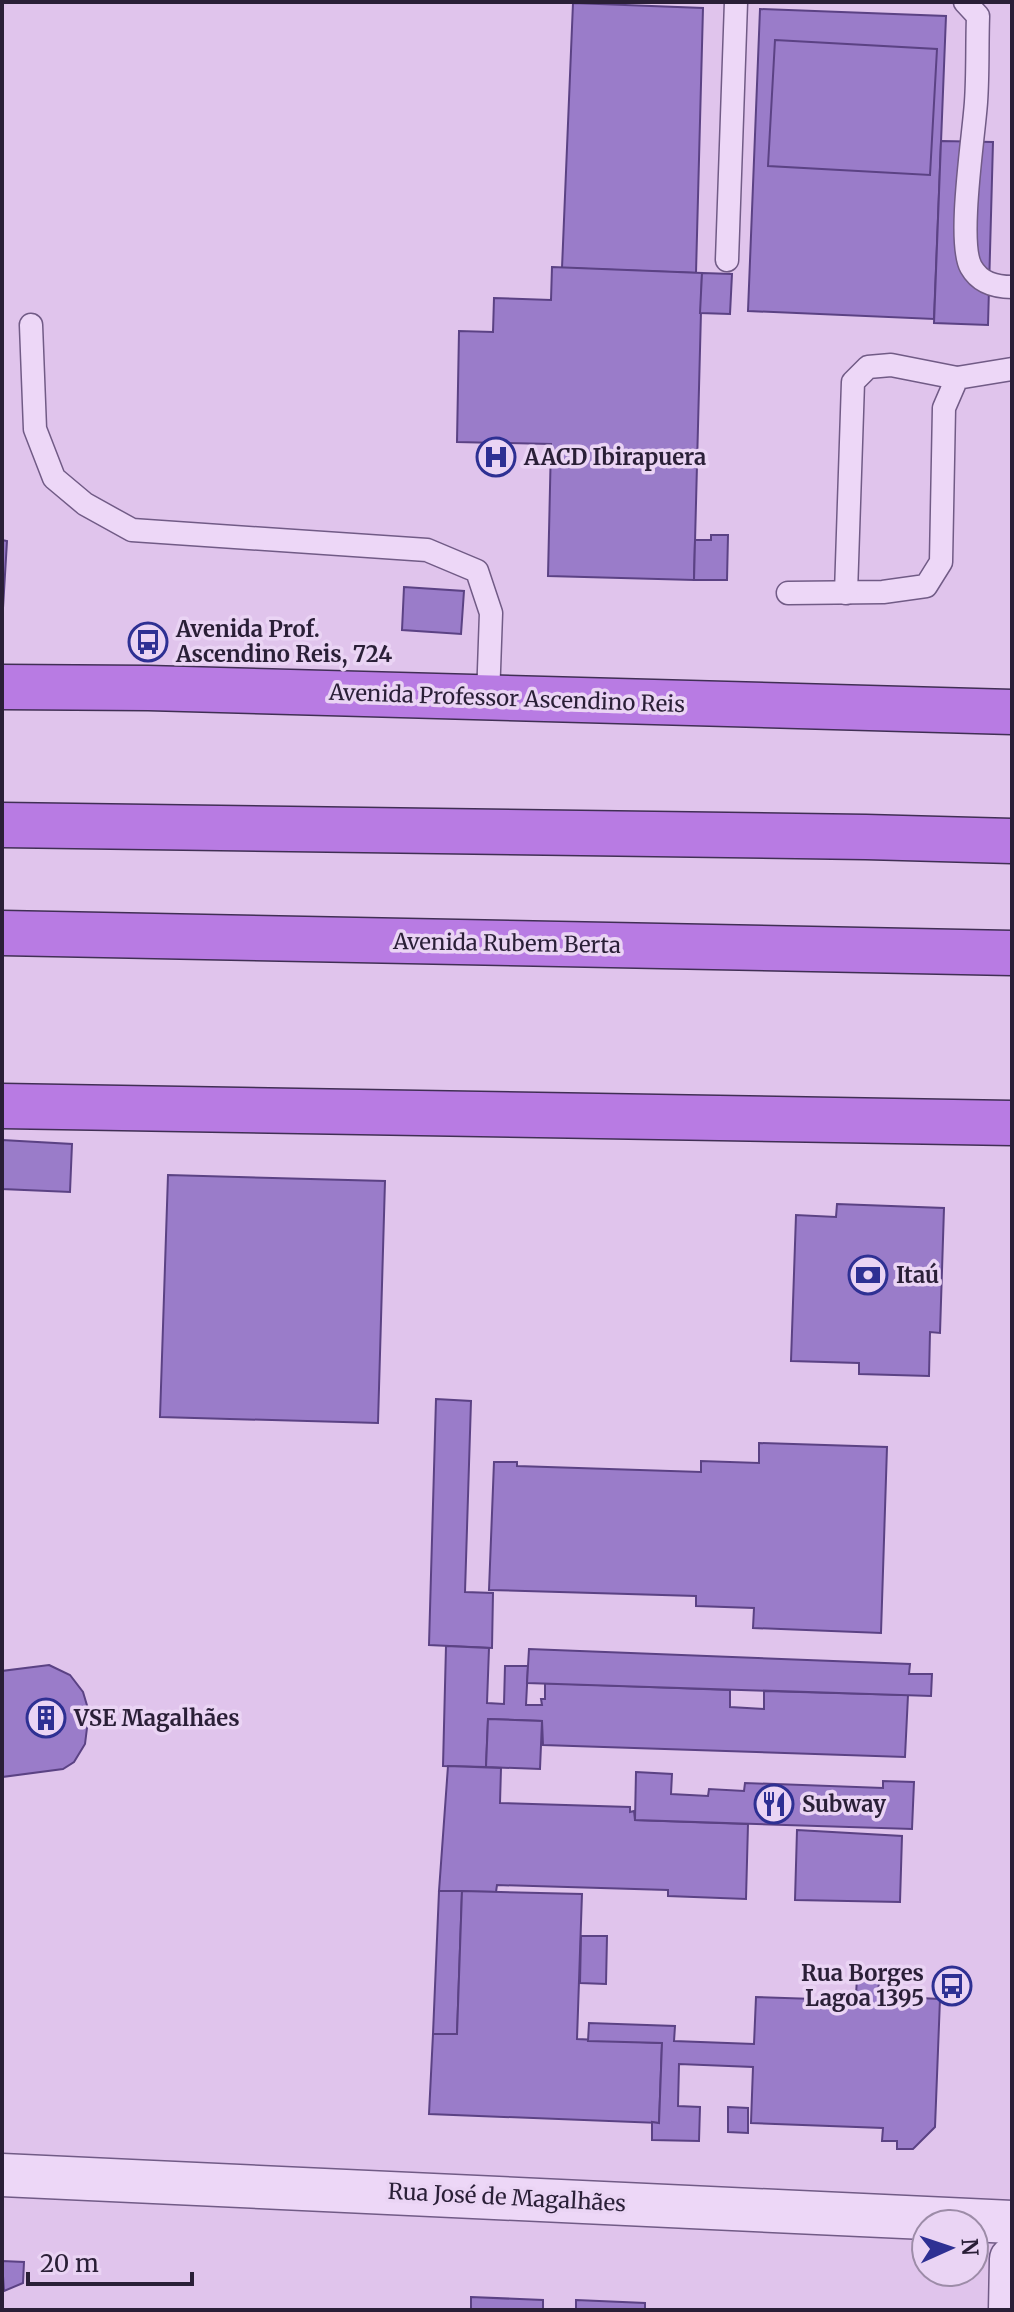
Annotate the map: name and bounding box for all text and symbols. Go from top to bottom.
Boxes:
hospital icon: AACD Ibirapuera [475,436,517,478]
place label: AACD Ibirapuera [523,443,706,471]
place label: Avenida Prof. Ascendino Reis, 724 [175,615,392,669]
bus stop icon: Avenida Prof. Ascendino Reis, 724 [127,621,169,663]
street label: Avenida Professor Ascendino Reis [328,678,685,718]
street label: Avenida Rubem Berta [392,927,621,959]
bank icon: Itaú [847,1254,889,1296]
place label: Itaú [896,1261,939,1289]
building icon: VSE Magalhães [25,1697,67,1739]
place label: VSE Magalhães [73,1704,240,1732]
restaurant icon: Subway [753,1783,795,1825]
place label: Subway [802,1790,887,1818]
place label: Rua Borges Lagoa 1395 [801,1959,924,2012]
bus stop icon: Rua Borges Lagoa 1395 [931,1965,973,2007]
street label: Rua José de Magalhães [387,2177,627,2217]
north arrow [910,2208,990,2288]
scale bar [28,2236,192,2286]
text: N [956,2238,984,2257]
text: 20 m [40,2248,99,2279]

